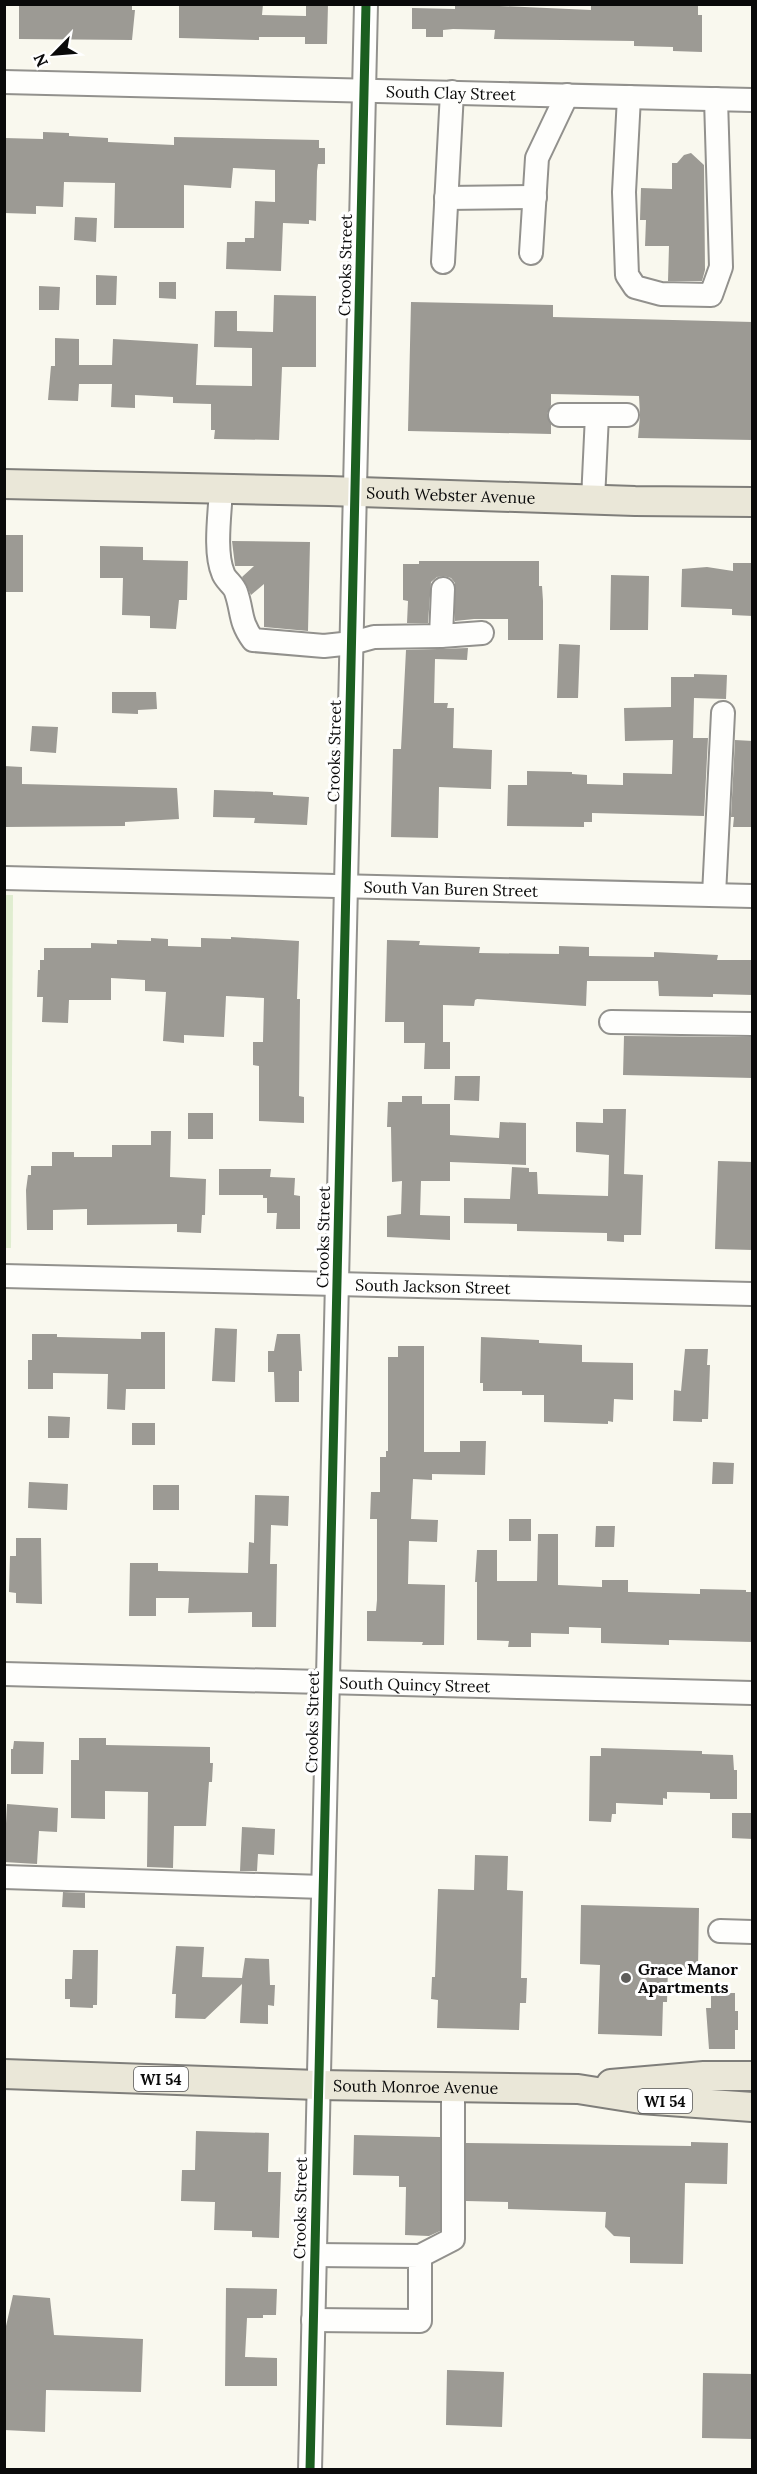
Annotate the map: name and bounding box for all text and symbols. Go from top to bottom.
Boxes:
north arrow [24,24,84,84]
text: N [29,51,52,70]
street label: South Clay Street [386,81,517,104]
street label: Crooks Street [334,213,356,316]
street label: South Webster Avenue [366,482,536,508]
street label: Crooks Street [323,699,345,802]
street label: South Van Buren Street [363,877,539,901]
street label: Crooks Street [312,1185,334,1288]
street label: South Jackson Street [355,1274,512,1298]
street label: Crooks Street [301,1670,323,1773]
street label: South Quincy Street [339,1673,491,1696]
place label: Grace Manor Apartments [638,1959,738,1997]
marker: Grace Manor Apartments [619,1971,633,1985]
road number: WI 54 [134,2067,188,2091]
street label: South Monroe Avenue [333,2075,499,2098]
road number: WI 54 [638,2089,692,2113]
street label: Crooks Street [289,2156,311,2259]

